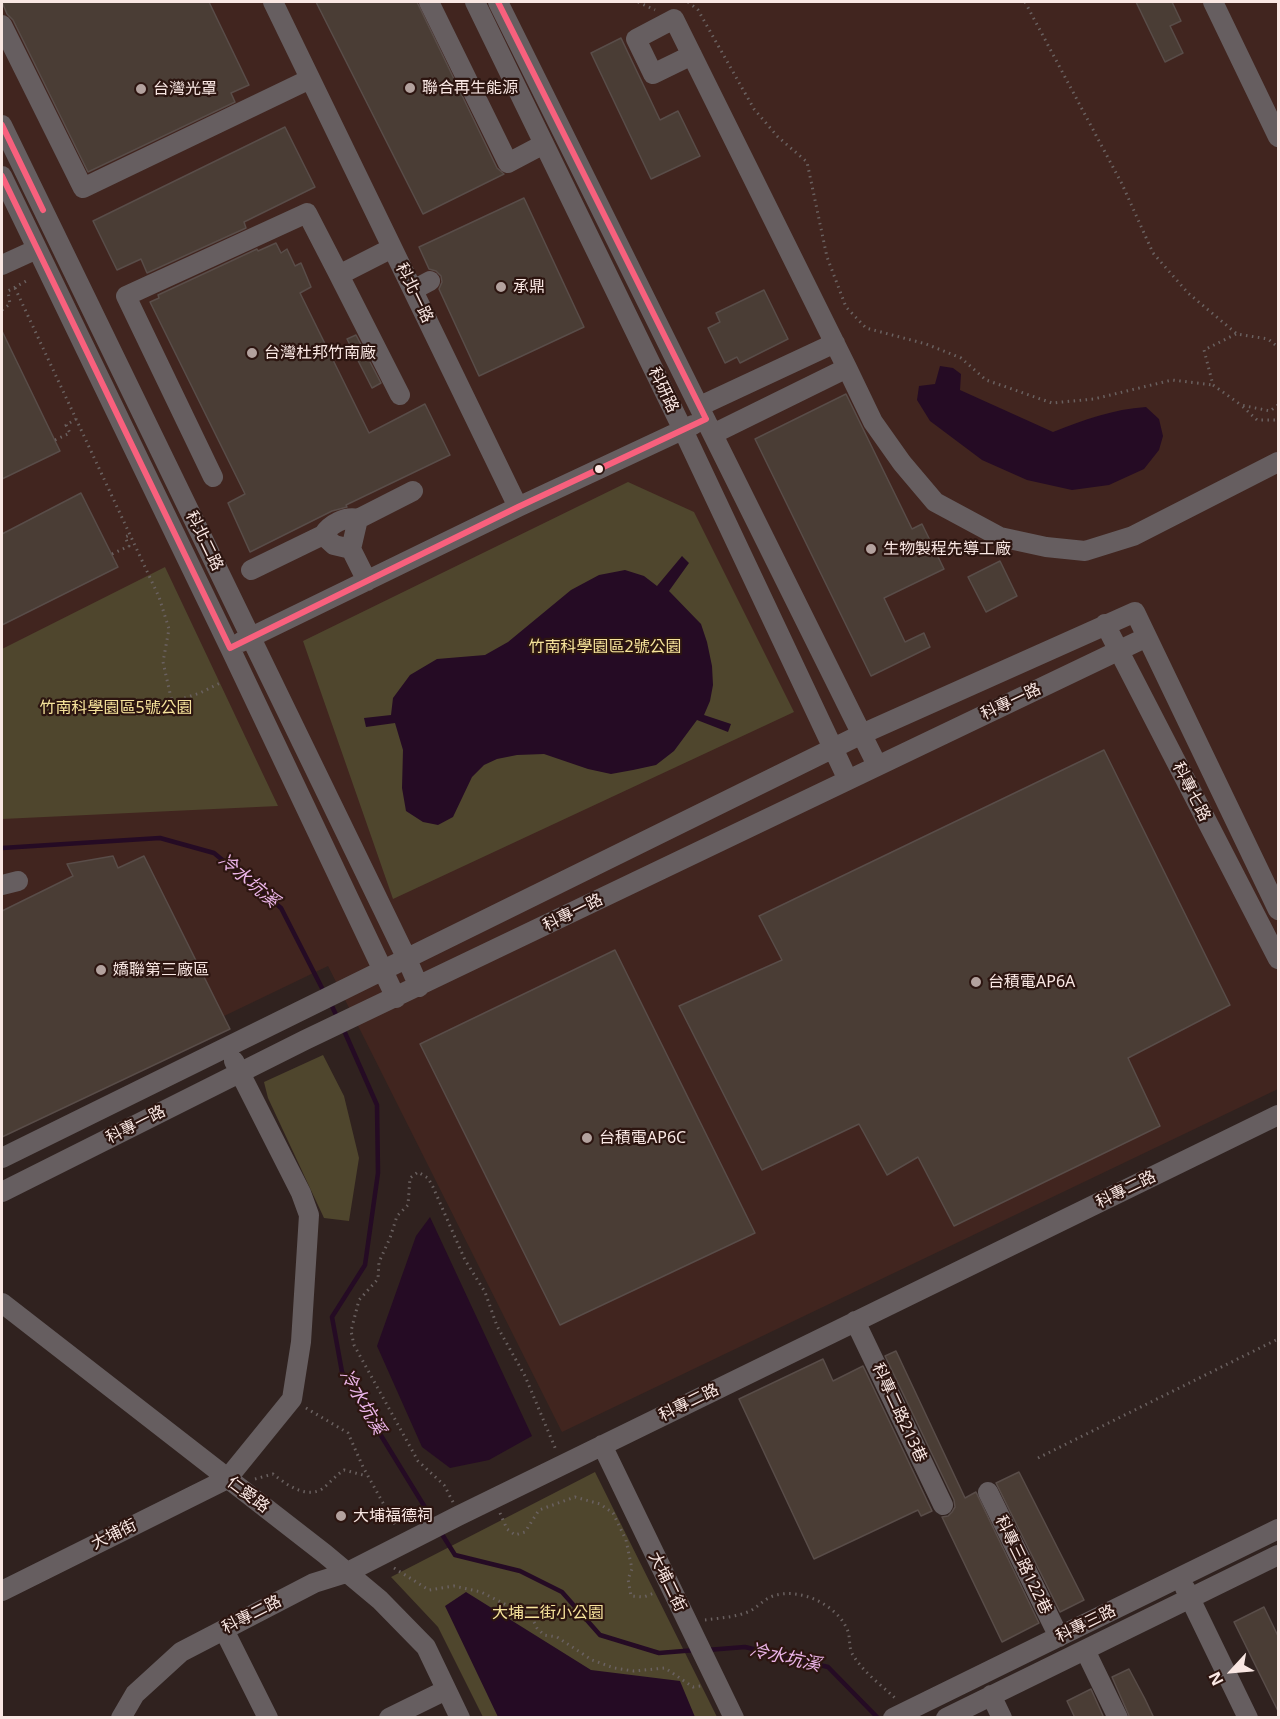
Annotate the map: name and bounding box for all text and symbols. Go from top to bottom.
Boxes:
place label: 聯合再生能源 [422,78,518,98]
place label: 台灣光罩 [153,79,217,99]
marker: 聯合再生能源 [403,81,417,95]
marker: 台灣光罩 [134,82,148,96]
street label: 科北一路 [391,260,437,326]
place label: 承鼎 [513,277,545,297]
marker: 承鼎 [494,280,508,294]
place label: 台灣杜邦竹南廠 [264,343,376,363]
marker: 台灣杜邦竹南廠 [245,346,259,360]
street label: 科研路 [644,364,682,416]
unlabelled marker [593,463,605,475]
street label: 科北二路 [181,508,227,574]
place label: 生物製程先導工廠 [883,539,1011,559]
marker: 生物製程先導工廠 [864,542,878,556]
park label: 竹南科學園區2號公園 [528,637,682,657]
street label: 科專一路 [978,680,1044,724]
park label: 竹南科學園區5號公園 [39,698,193,718]
street label: 科專七路 [1168,759,1214,825]
water label: 冷水坑溪 [213,850,283,912]
street label: 科專一路 [540,890,606,936]
place label: 嬌聯第三廠區 [113,960,209,980]
marker: 嬌聯第三廠區 [94,963,108,977]
place label: 台積電AP6A [988,972,1075,992]
marker: 台積電AP6A [969,975,983,989]
street label: 科專一路 [103,1102,169,1148]
place label: 台積電AP6C [599,1128,686,1148]
marker: 台積電AP6C [580,1131,594,1145]
street label: 科專二路 [1093,1167,1159,1213]
street label: 科專二路213巷 [868,1360,930,1466]
water label: 冷水坑溪 [335,1365,389,1439]
street label: 科專二路 [656,1380,722,1426]
street label: 仁愛路 [223,1473,273,1517]
place label: 大埔福德祠 [353,1506,433,1526]
marker: 大埔福德祠 [334,1509,348,1523]
street label: 科專三路122巷 [991,1513,1055,1617]
street label: 大埔街 [88,1516,140,1554]
street label: 大埔二街 [644,1549,690,1615]
street label: 科專二路 [219,1592,285,1638]
street label: 科專三路 [1053,1601,1119,1647]
park label: 大埔二街小公園 [492,1603,604,1623]
water label: 冷水坑溪 [747,1639,823,1677]
north arrow [1202,1641,1262,1701]
text: N [1203,1668,1229,1690]

